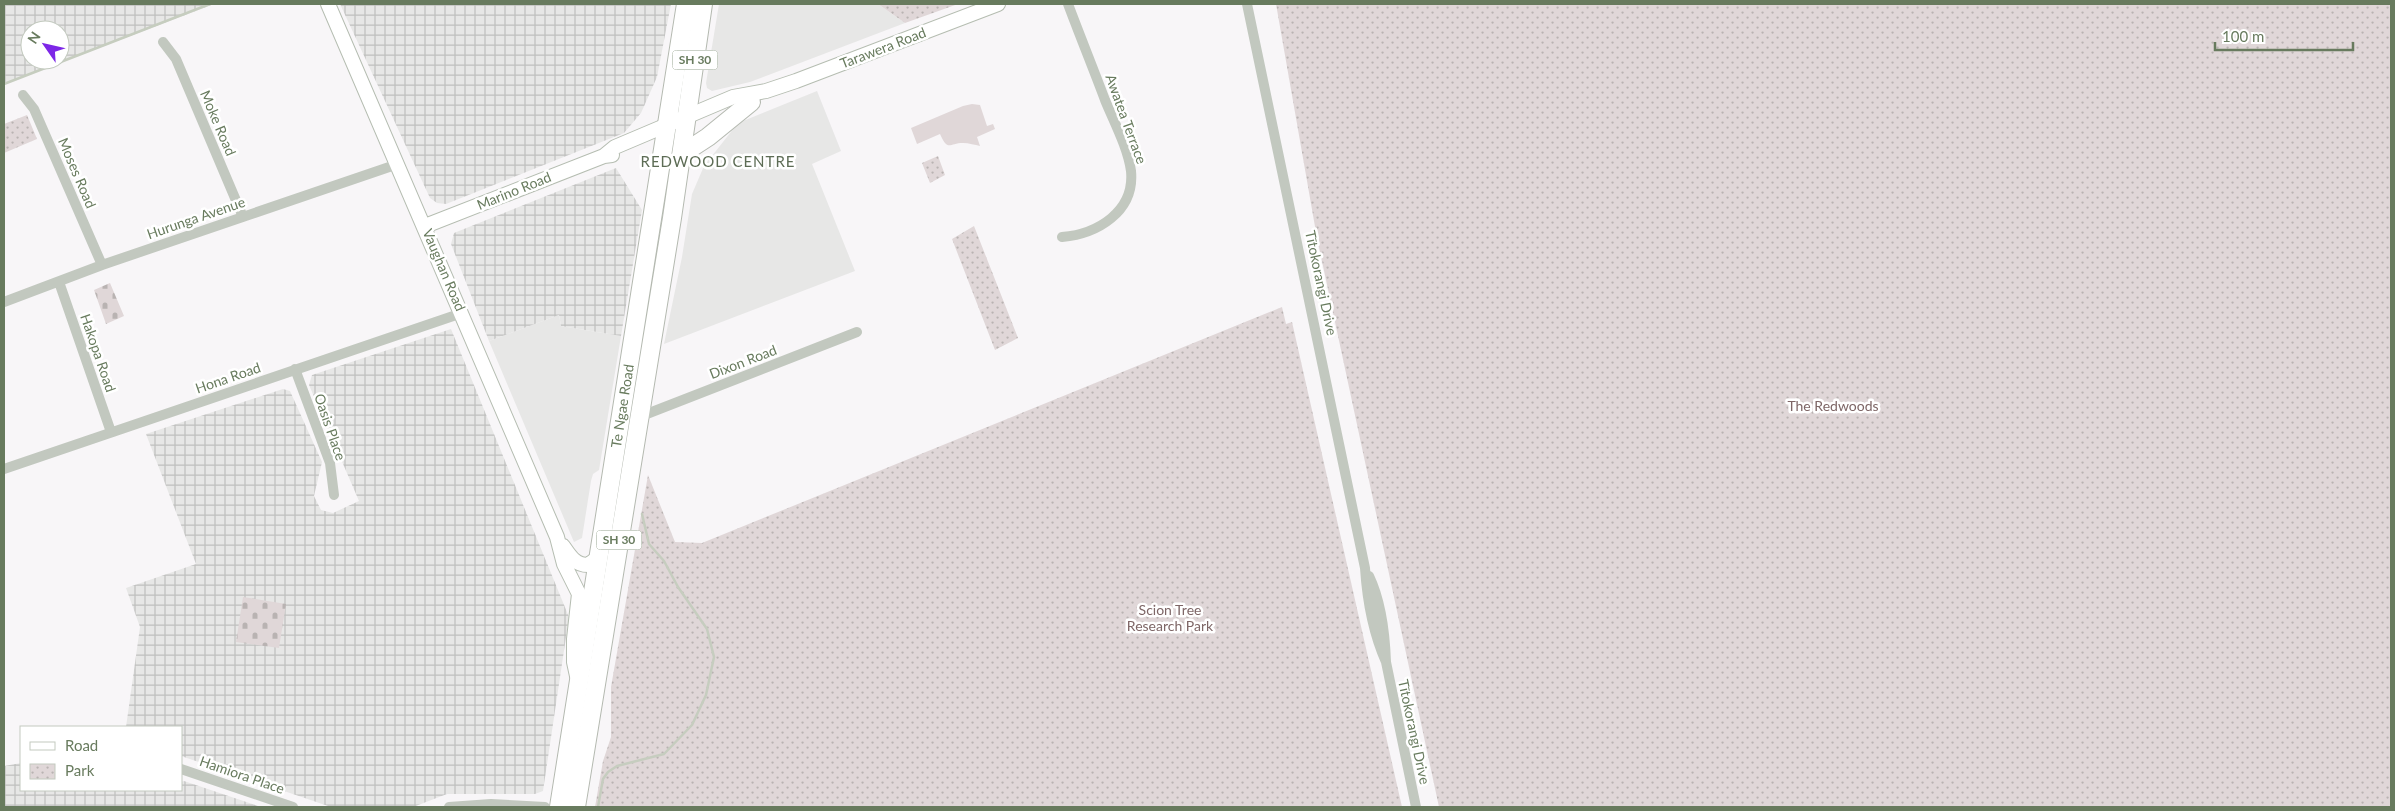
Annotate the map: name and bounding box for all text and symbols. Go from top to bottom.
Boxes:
north arrow [20,20,70,70]
scale bar [2215,20,2352,52]
street label: Tarawera Road [838,23,928,72]
text: 100 m [2222,27,2264,45]
text: N [24,28,44,47]
road number: SH 30 [672,50,718,70]
street label: Awatea Terrace [1102,72,1151,166]
street label: Moke Road [197,88,240,158]
street label: Moses Road [55,135,100,211]
district label: REDWOOD CENTRE [640,152,796,170]
street label: Marino Road [474,168,553,213]
street label: Hurunga Avenue [144,193,247,242]
street label: Vaughan Road [419,226,469,313]
street label: Tītokorangi Drive [1302,229,1341,337]
street label: Hakopa Road [77,312,120,394]
street label: Dixon Road [707,341,779,382]
street label: Hona Road [193,358,263,397]
street label: Te Ngae Road [607,363,637,449]
street label: Oasis Place [311,391,350,463]
park label: The Redwoods [1787,397,1879,414]
road number: SH 30 [596,530,642,550]
park label: Scion Tree Research Park [1127,601,1214,634]
street label: Tītokorangi Drive [1395,678,1434,786]
legend [20,726,182,791]
text: Road [65,736,98,754]
street label: Hamiora Place [198,752,287,797]
text: Park [65,761,95,779]

